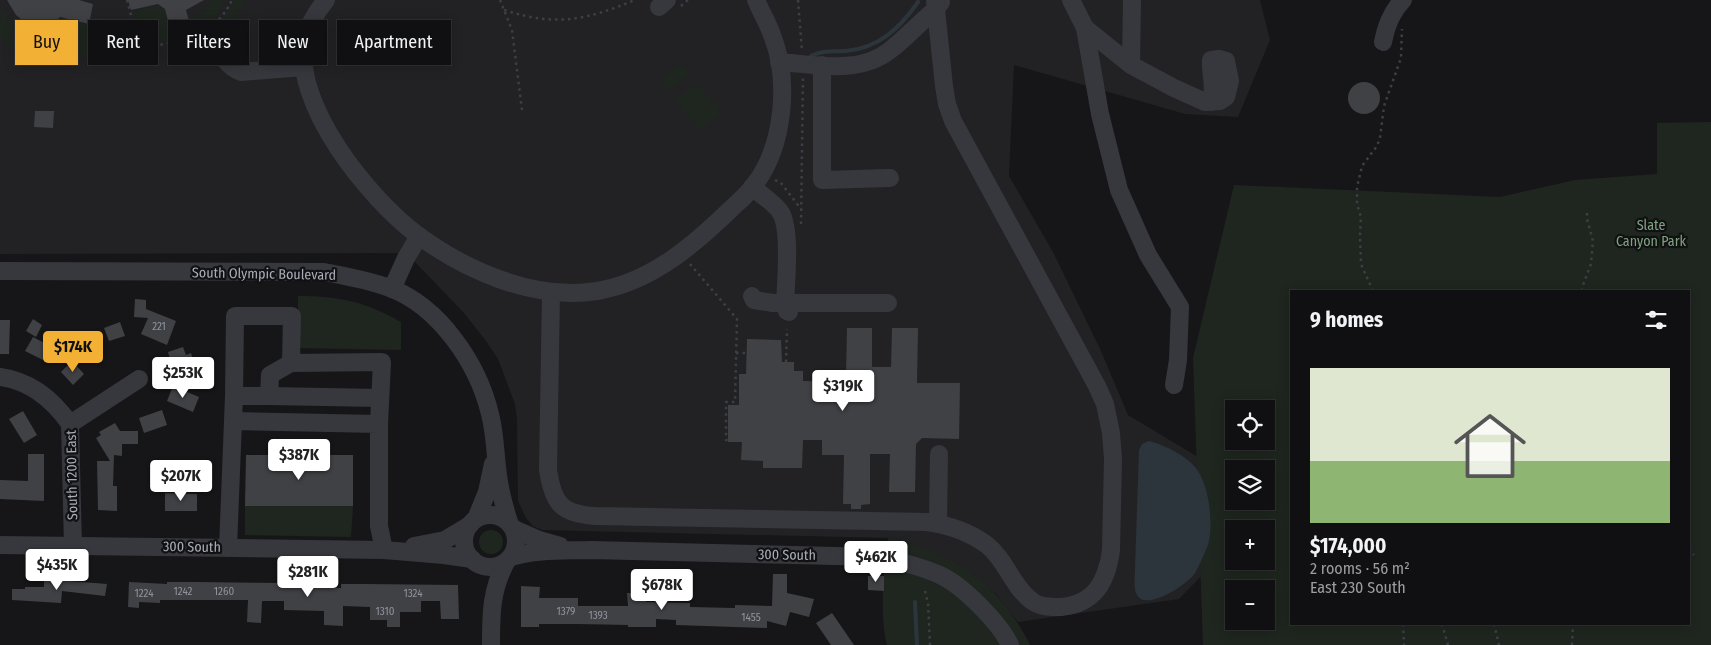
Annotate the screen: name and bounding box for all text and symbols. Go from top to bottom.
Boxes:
chip: Buy [15,20,78,65]
chip: Rent [88,20,158,65]
chip: Filters [168,20,249,65]
chip: New [259,20,327,65]
chip: Apartment [337,20,451,65]
park label: Slate Canyon Park [1616,217,1687,250]
street label: South Olympic Boulevard [192,264,336,284]
icon: filters [1642,306,1670,334]
text: 9 homes [1310,307,1383,333]
house number: 221 [152,320,166,333]
pin: $174K [38,330,108,373]
text: $174K [54,337,92,356]
pin: $253K [148,356,218,399]
text: $253K [163,363,203,382]
pin: $319K [808,370,878,412]
text: $319K [823,376,863,395]
map controls [1225,400,1275,630]
button: locate [1225,400,1275,450]
icon: home [1445,401,1535,491]
street label: South 1200 East [63,429,81,520]
pin: $387K [264,438,334,481]
text: $387K [279,445,319,464]
pin: $207K [146,460,216,502]
button: layers [1225,460,1275,510]
text: $207K [161,466,201,485]
button: + [1225,520,1275,570]
text: $174,000 [1310,533,1387,559]
street label: 300 South [163,538,221,556]
pin: $462K [841,540,911,583]
street label: 300 South [758,546,816,564]
text: $462K [855,547,897,566]
pin: $435K [22,548,92,591]
text: $435K [37,555,77,574]
pin: $281K [273,556,343,598]
text: 2 rooms · 56 m² [1310,559,1410,578]
text: $281K [288,562,328,581]
pin: $678K [627,568,697,611]
text: $678K [642,575,682,594]
text: East 230 South [1310,578,1406,597]
button: − [1225,580,1275,630]
house number: 1242 [174,585,193,598]
house number: 1260 [214,585,234,598]
house number: 1224 [134,587,154,600]
house number: 1324 [403,587,423,600]
house number: 1310 [375,605,395,618]
house number: 1379 [557,605,575,618]
house number: 1393 [588,609,608,622]
house number: 1455 [741,611,761,624]

